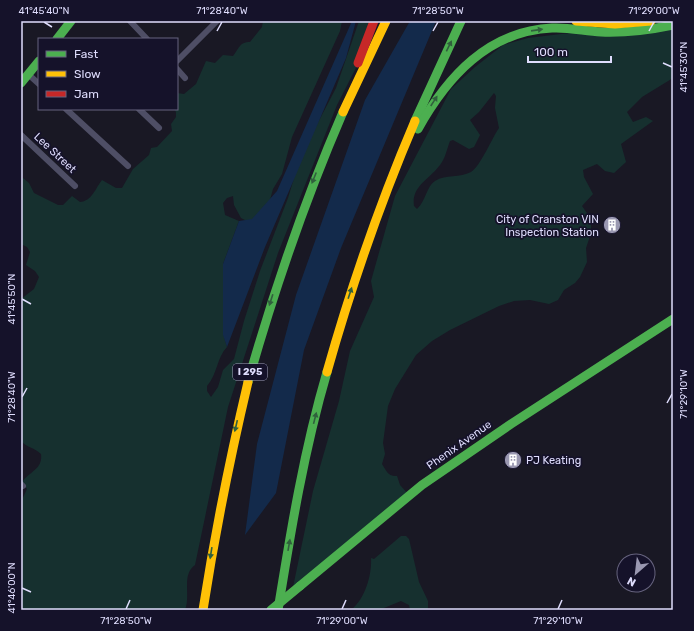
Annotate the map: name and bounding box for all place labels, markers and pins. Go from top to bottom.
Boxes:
place label: City of Cranston VIN Inspection Station [496,213,599,239]
building icon: City of Cranston VIN Inspection Station [602,215,622,235]
building icon: PJ Keating [503,450,523,470]
place label: PJ Keating [526,454,581,467]

